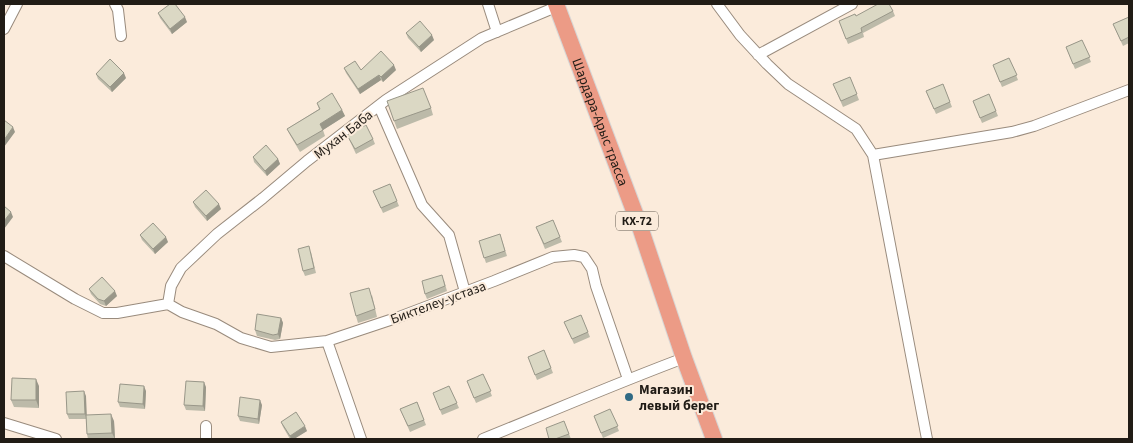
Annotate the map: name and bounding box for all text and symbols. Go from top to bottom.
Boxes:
street label: Шардара-Арыс трасса [566,55,633,189]
street label: Мухан Баба [310,105,377,164]
road number: КХ-72 [616,212,658,230]
street label: Биктелеу-устаза [388,276,489,330]
place label: Магазин левый берег [639,380,719,416]
marker: Магазин левый берег [623,391,635,403]

